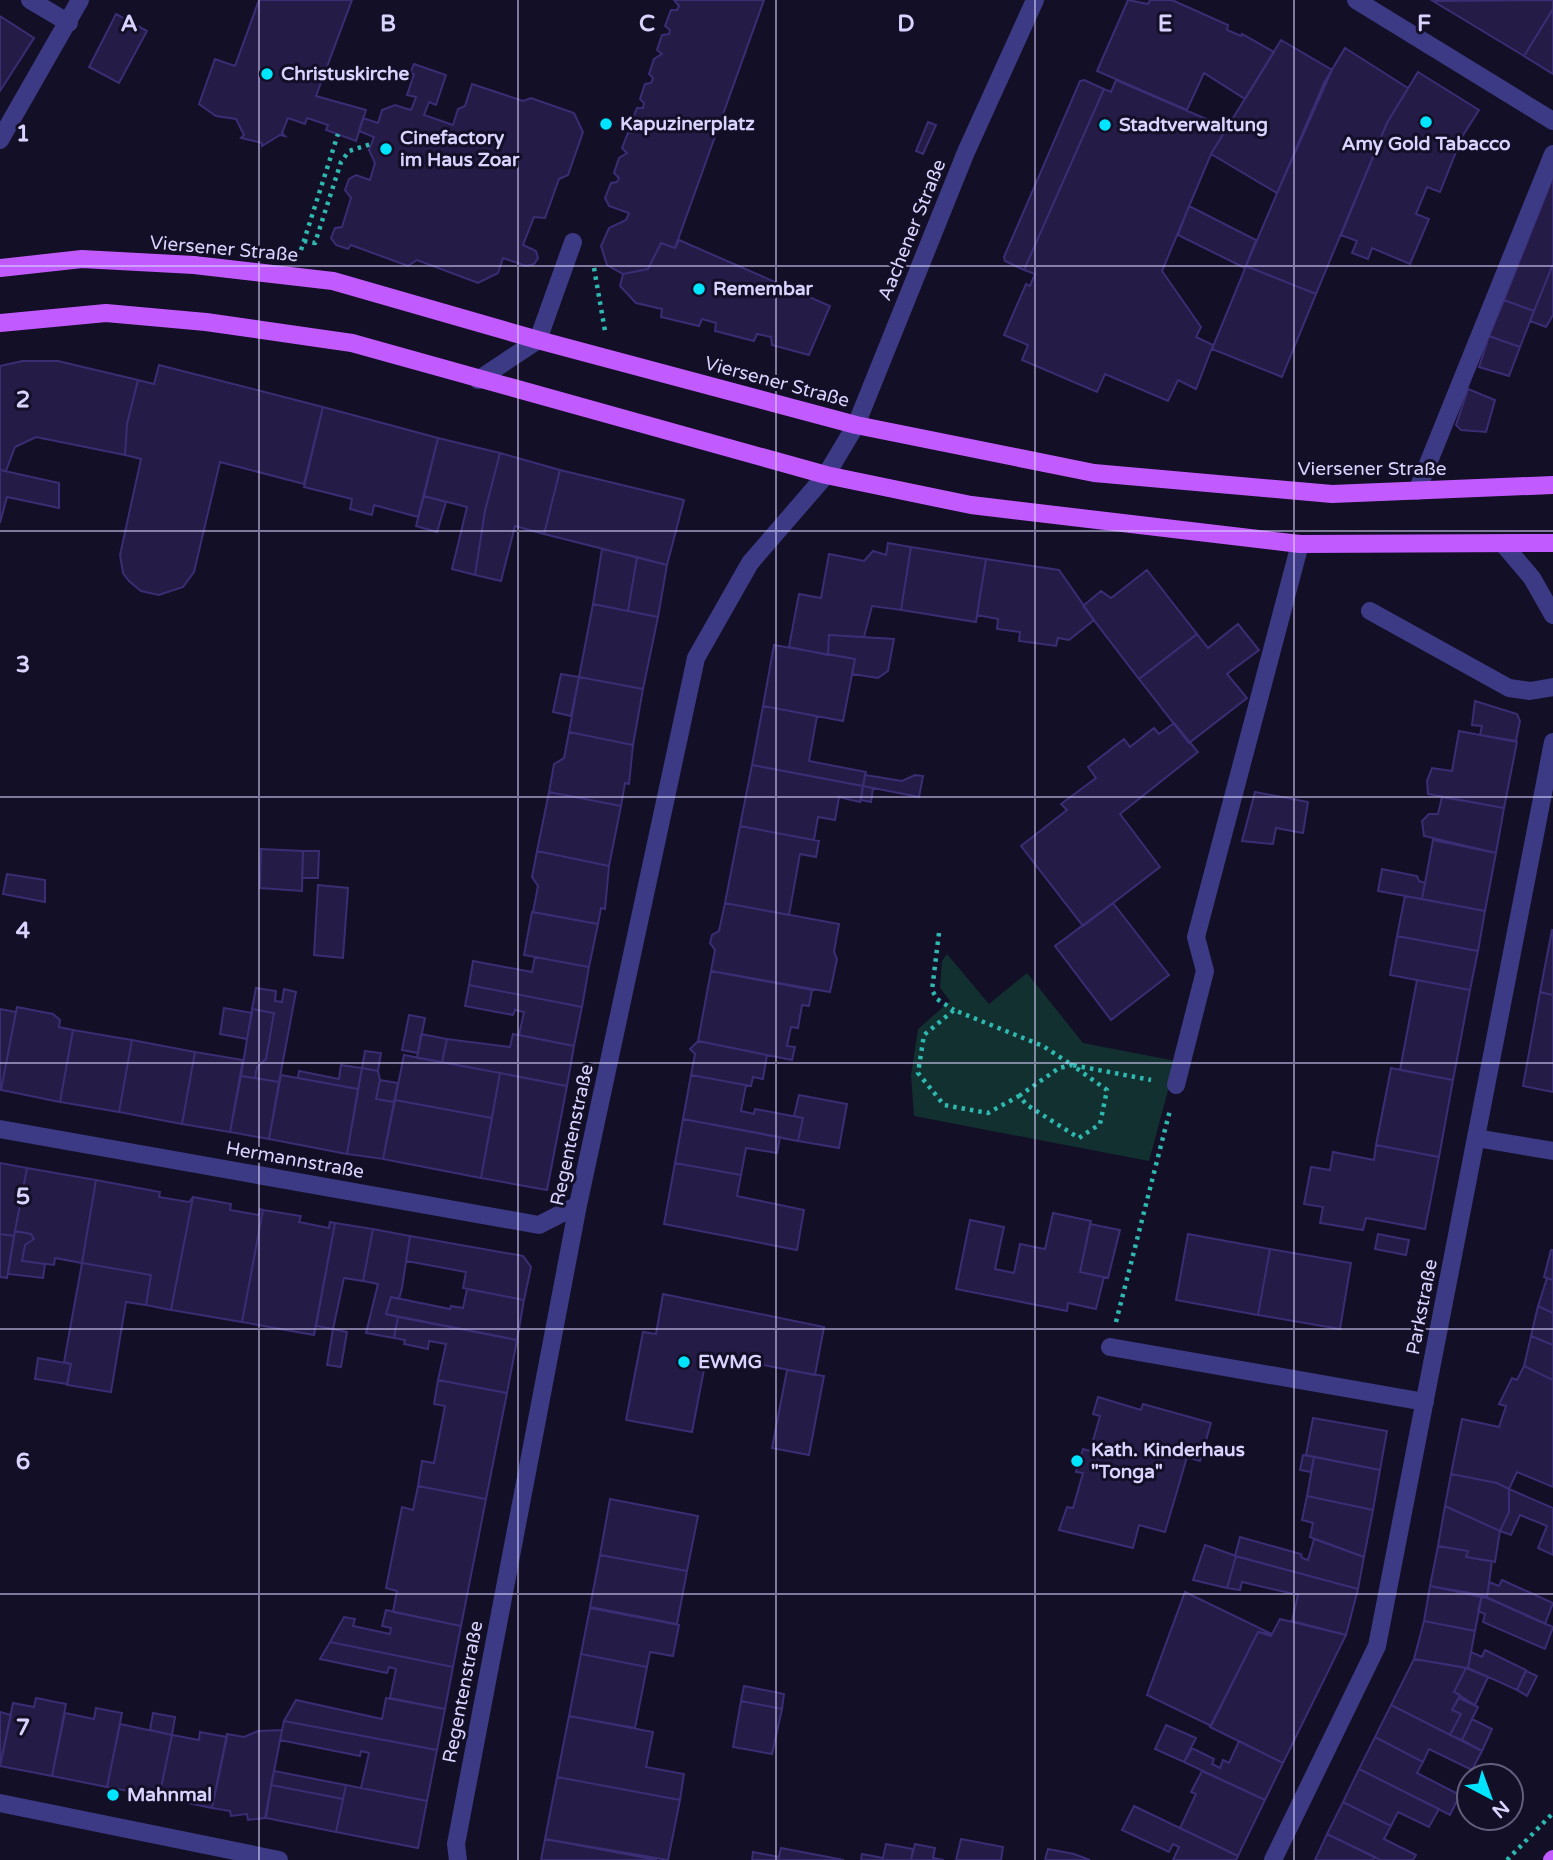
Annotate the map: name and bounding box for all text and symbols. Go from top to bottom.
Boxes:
text: A [120,10,138,38]
text: B [380,10,396,38]
text: C [639,10,655,38]
text: D [897,10,915,38]
text: E [1158,10,1172,38]
text: F [1417,10,1431,38]
place label: Christuskirche [281,63,410,85]
marker: Christuskirche [259,66,275,82]
place label: Kapuzinerplatz [620,113,755,136]
place label: Stadtverwaltung [1119,114,1268,137]
marker: Amy Gold Tabacco [1418,114,1434,130]
marker: Kapuzinerplatz [598,116,614,132]
marker: Stadtverwaltung [1097,117,1113,133]
text: 1 [16,120,30,148]
place label: Cinefactory im Haus Zoar [400,127,520,171]
place label: Amy Gold Tabacco [1341,133,1511,156]
marker: Cinefactory im Haus Zoar [378,141,394,157]
street label: Aachener Straße [874,156,950,304]
street label: Viersener Straße [149,232,299,266]
place label: Remembar [713,278,814,300]
marker: Remembar [691,281,707,297]
street label: Viersener Straße [702,352,852,412]
text: 2 [16,386,30,414]
street label: Viersener Straße [1298,458,1446,480]
text: 3 [16,651,30,679]
text: 4 [16,917,31,945]
street label: Regentenstraße [546,1062,598,1208]
street label: Hermannstraße [224,1137,366,1183]
text: 5 [16,1183,30,1211]
street label: Parkstraße [1402,1257,1442,1357]
place label: EWMG [698,1351,762,1373]
marker: EWMG [676,1354,692,1370]
place label: Kath. Kinderhaus "Tonga" [1091,1439,1245,1484]
text: 6 [16,1448,30,1476]
marker: Kath. Kinderhaus "Tonga" [1069,1453,1085,1469]
street label: Regentenstraße [438,1619,488,1765]
text: 7 [16,1714,30,1742]
north arrow [1455,1762,1525,1832]
place label: Mahnmal [127,1784,212,1806]
marker: Mahnmal [105,1787,121,1803]
text: N [1488,1796,1513,1822]

